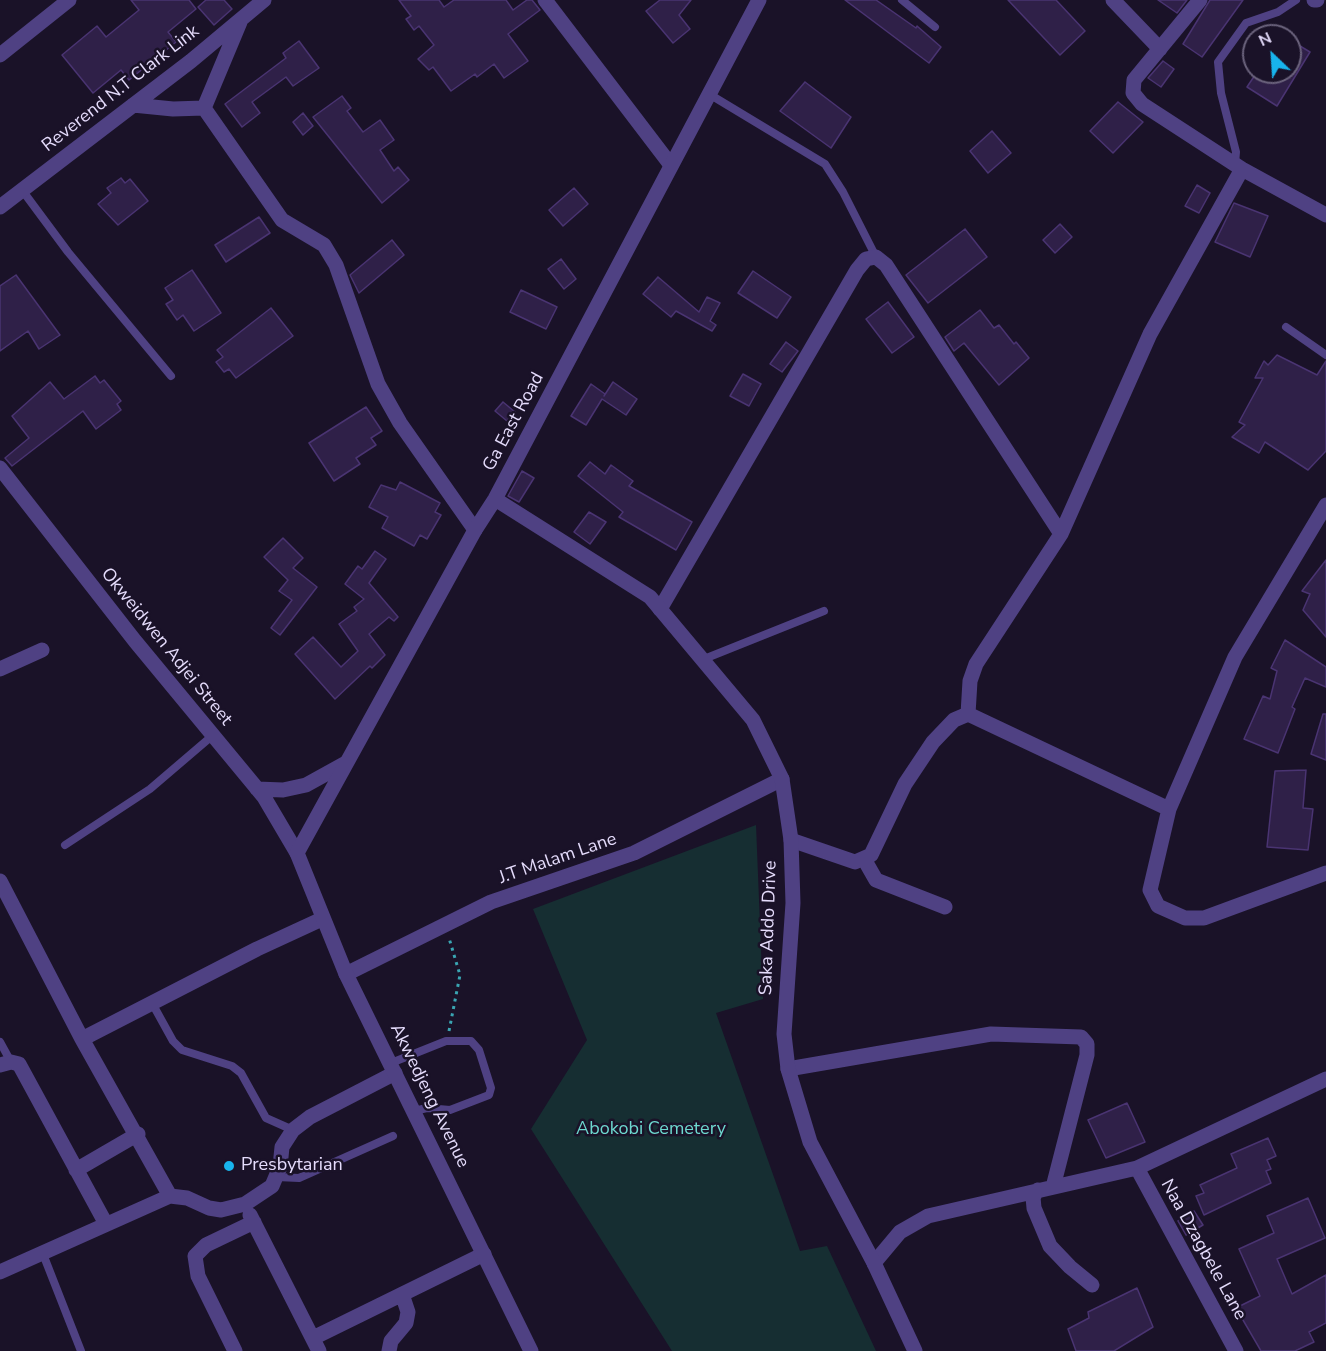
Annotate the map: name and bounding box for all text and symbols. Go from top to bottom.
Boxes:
street label: Reverend N.T Clark Link [38,21,204,157]
north arrow [1242,24,1302,84]
text: N [1255,27,1275,52]
street label: Ga East Road [479,369,549,475]
street label: Okweidwen Adjei Street [96,564,236,730]
street label: J.T Malam Lane [496,829,620,889]
street label: Saka Addo Drive [756,860,782,996]
street label: Akwedjeng Avenue [385,1021,473,1171]
park label: Abokobi Cemetery [576,1119,726,1141]
place label: Presbytarian [241,1155,343,1177]
marker: Presbytarian [222,1159,236,1173]
street label: Naa Dzagbele Lane [1155,1176,1251,1324]

